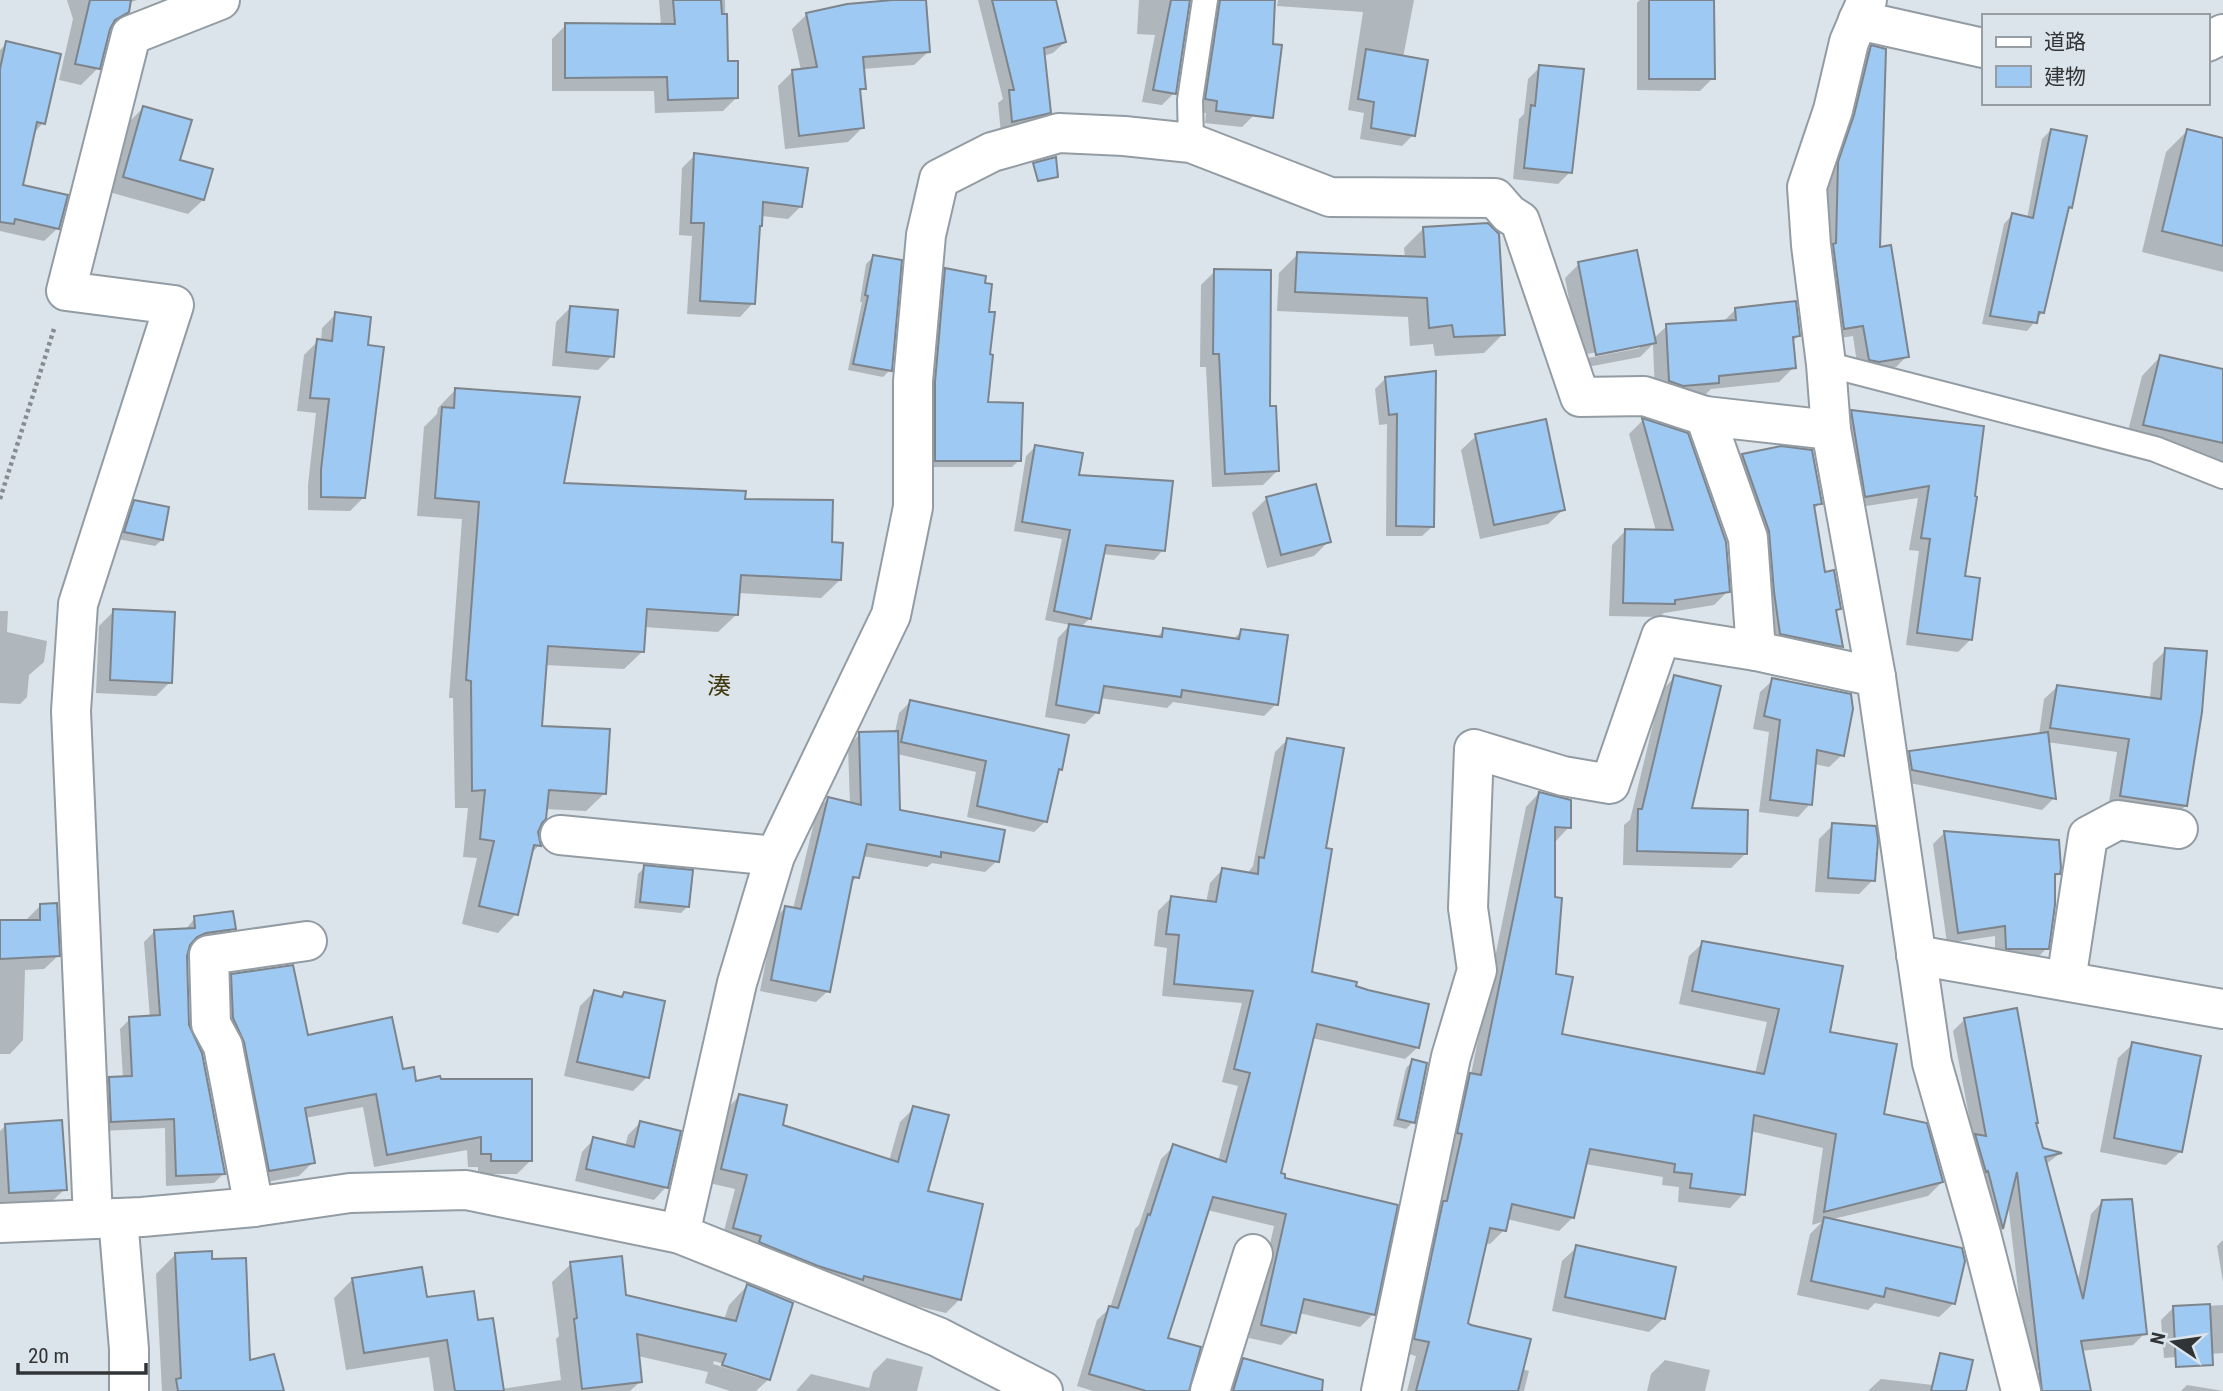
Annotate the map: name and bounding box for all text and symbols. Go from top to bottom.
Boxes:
legend [1982,14,2209,105]
text: 道路 [2044,30,2086,54]
text: 建物 [2044,65,2086,89]
district label: 湊 [707,672,731,700]
north arrow [2139,1307,2209,1377]
text: N [2145,1330,2170,1347]
scale bar [18,1332,145,1376]
text: 20 m [28,1344,69,1368]

